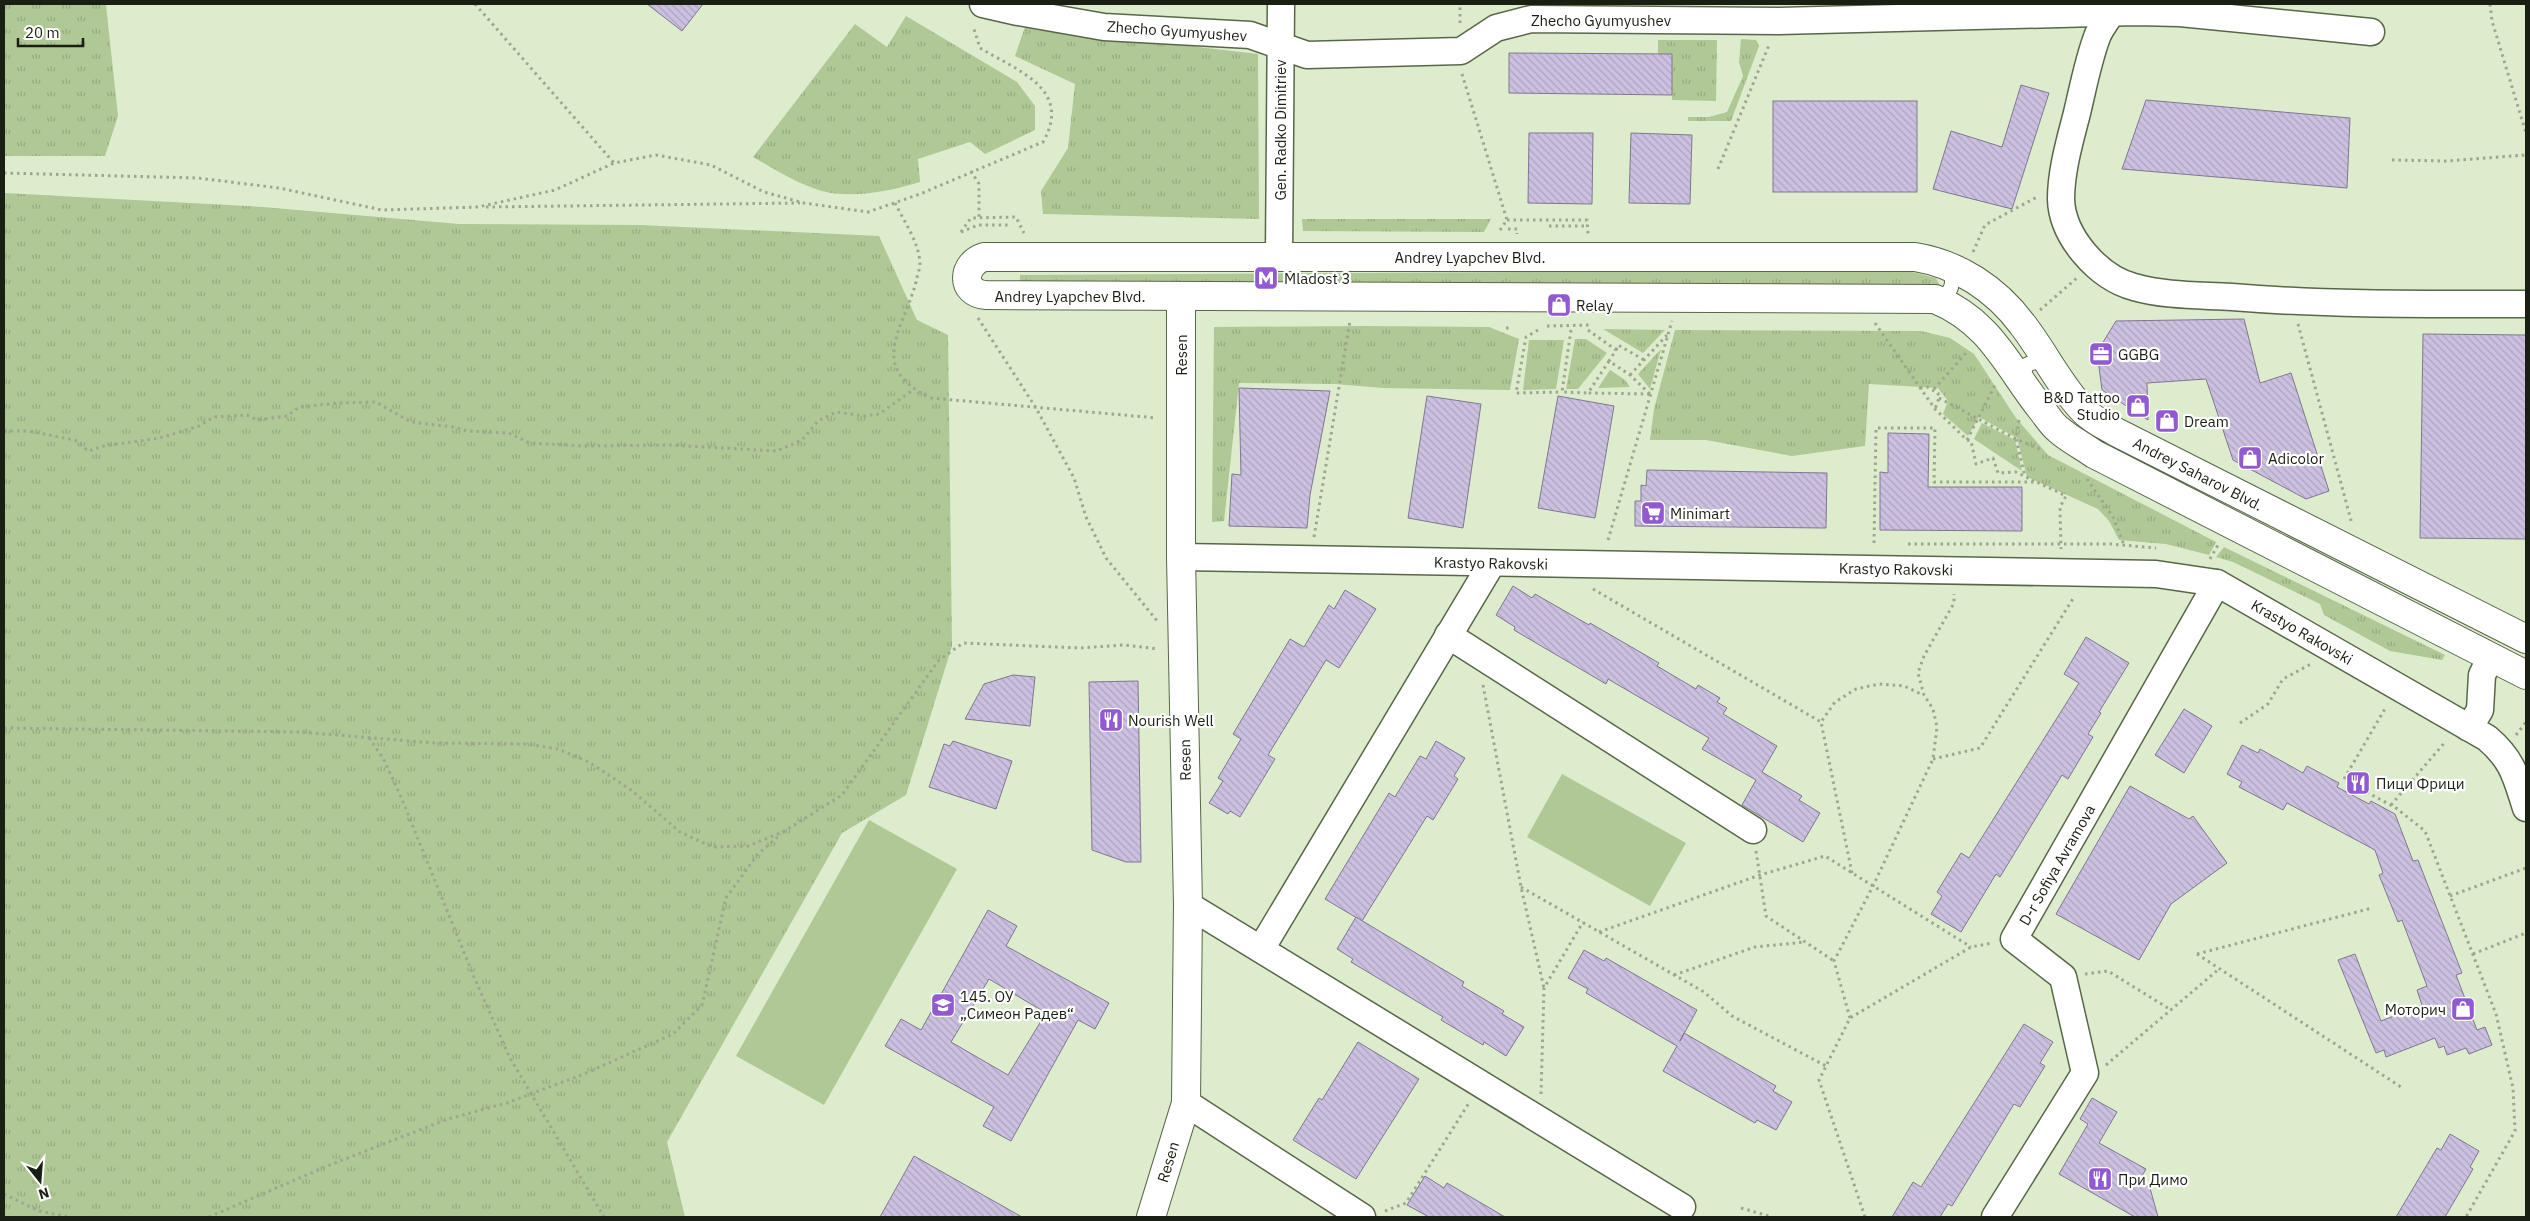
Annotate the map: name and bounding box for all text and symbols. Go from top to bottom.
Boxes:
street label: Zhecho Gyumyushev [1531,11,1672,30]
scale bar [18,15,82,47]
street label: Zhecho Gyumyushev [1106,17,1248,45]
text: 20 m [25,23,60,42]
street label: Gen. Radko Dimitriev [1271,59,1290,201]
street label: Andrey Lyapchev Blvd. [1394,248,1546,267]
metro station icon: Mladost 3 [1253,265,1279,291]
place label: Mladost 3 [1284,269,1350,288]
street label: Andrey Lyapchev Blvd. [994,287,1146,306]
shop icon: Relay [1546,292,1572,318]
place label: Relay [1576,296,1614,315]
street label: Resen [1172,334,1191,376]
office icon: GGBG [2088,341,2114,367]
place label: GGBG [2118,345,2159,364]
place label: B&D Tattoo Studio [2044,388,2120,424]
shop icon: B&D Tattoo Studio [2125,393,2151,419]
shop icon: Dream [2154,408,2180,434]
place label: Dream [2184,412,2229,431]
street label: Andrey Saharov Blvd. [2130,433,2266,515]
shop icon: Adicolor [2237,445,2263,471]
place label: Adicolor [2268,449,2324,468]
supermarket icon: Minimart [1640,500,1666,526]
place label: Minimart [1670,504,1730,523]
street label: Krastyo Rakovski [1434,553,1548,573]
street label: Krastyo Rakovski [1839,559,1953,579]
street label: Krastyo Rakovski [2248,595,2356,669]
restaurant icon: Nourish Well [1098,707,1124,733]
place label: Nourish Well [1128,711,1214,730]
street label: Resen [1175,739,1195,781]
restaurant icon: Пици Фрици [2345,770,2371,796]
place label: Пици Фрици [2376,774,2465,793]
street label: D-r Sofiya Avramova [2015,801,2099,929]
place label: 145. ОУ „Симеон Радев“ [960,987,1074,1023]
school or university icon: 145. ОУ „Симеон Радев“ [930,992,956,1018]
shop icon: Моторич [2450,996,2476,1022]
place label: Моторич [2385,1000,2446,1019]
street label: Resen [1153,1139,1183,1185]
north arrow [15,1156,65,1206]
restaurant icon: При Димо [2087,1166,2113,1192]
place label: При Димо [2118,1170,2188,1189]
text: N [36,1183,51,1204]

